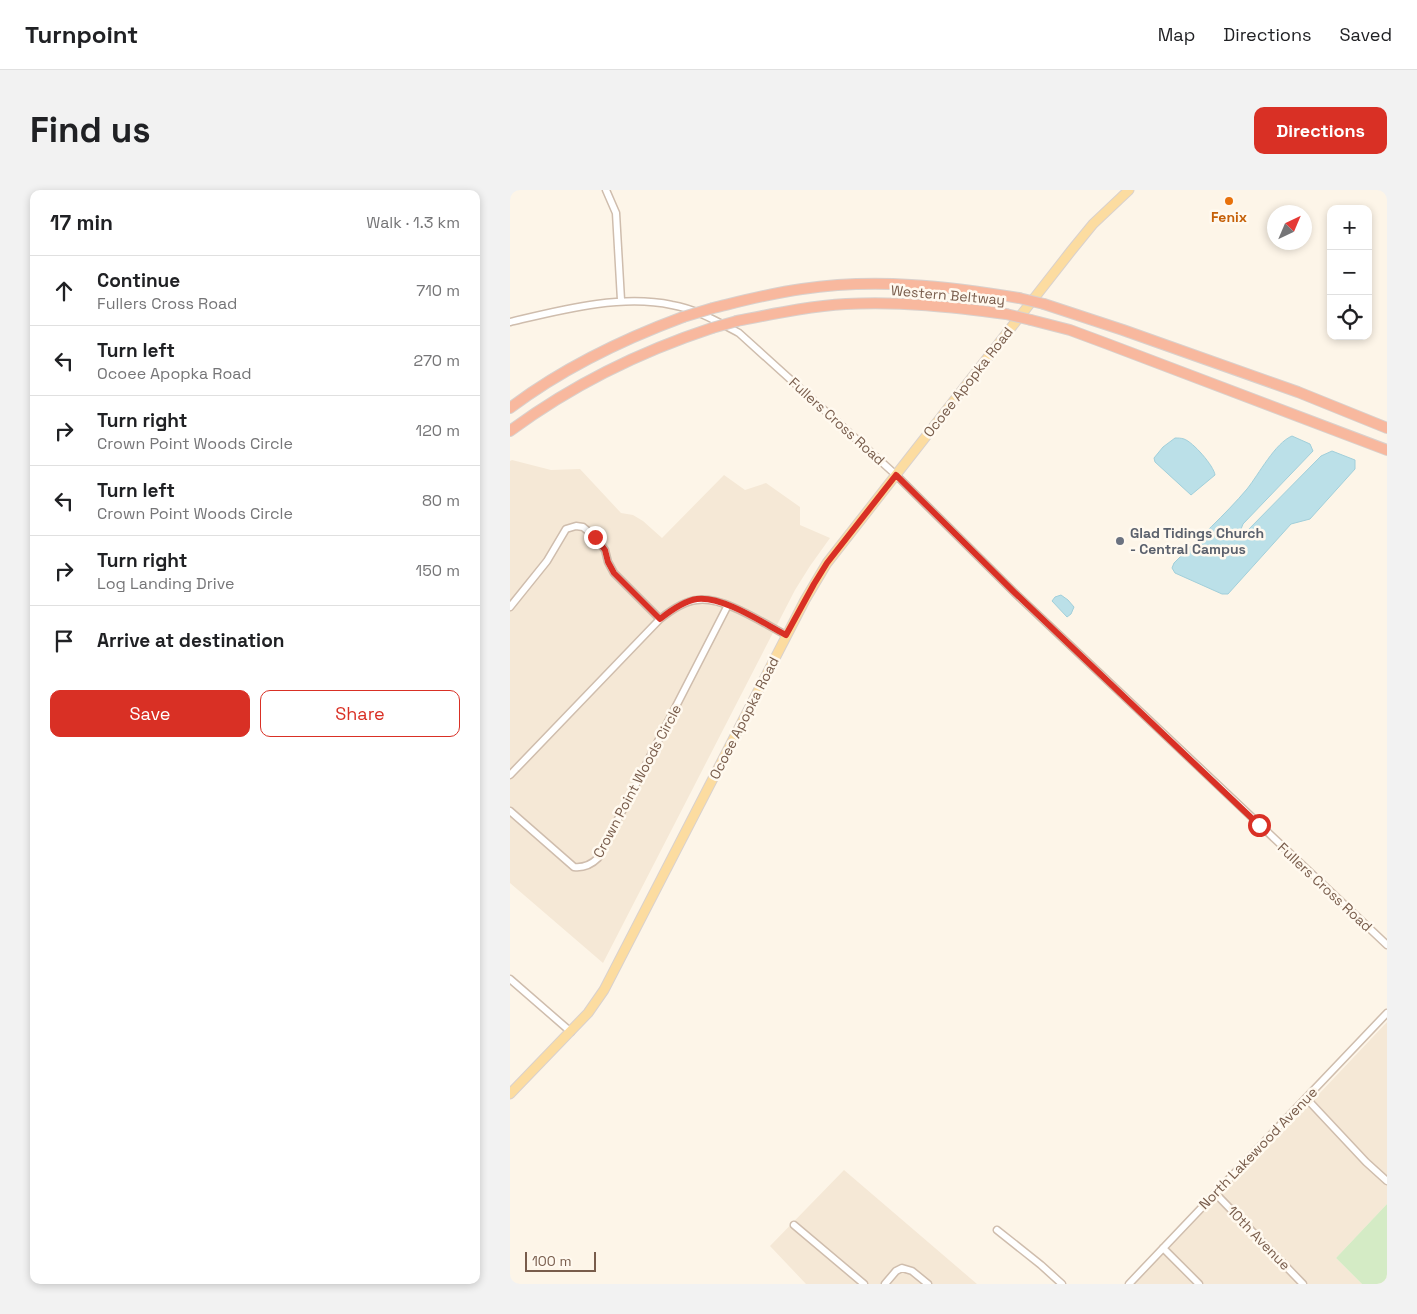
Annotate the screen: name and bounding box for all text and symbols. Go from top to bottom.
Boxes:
text: Turnpoint [25,19,138,50]
text: Map [1158,23,1195,46]
text: Directions [1223,23,1312,46]
text: Saved [1340,23,1392,46]
button: Directions [1254,107,1387,154]
text: Find us [30,108,151,152]
marker: Fenix [1223,195,1235,207]
north arrow [1267,205,1312,250]
map controls [1327,205,1372,340]
button: + [1327,205,1372,250]
place label: Fenix [1211,208,1247,226]
text: 17 min [50,209,113,236]
text: Walk · 1.3 km [366,212,460,233]
button: − [1327,250,1372,295]
text: Continue [97,268,180,293]
icon: ahead [50,277,78,305]
text: 710 m [416,280,460,301]
street label: Western Beltway [890,281,1006,309]
text: Fullers Cross Road [97,293,237,314]
button: locate [1327,295,1372,340]
street label: Ocoee Apopka Road [919,323,1017,441]
text: Turn left [97,338,175,363]
icon: left [50,347,78,375]
text: 270 m [413,350,460,371]
text: Ocoee Apopka Road [97,363,252,384]
street label: Fullers Cross Road [785,373,889,469]
text: Turn right [97,408,187,433]
icon: right [50,417,78,445]
text: 120 m [416,420,460,441]
text: Crown Point Woods Circle [97,433,293,454]
text: Turn left [97,478,175,503]
icon: left [50,487,78,515]
text: 80 m [422,490,460,511]
text: Crown Point Woods Circle [97,503,293,524]
place label: Glad Tidings Church - Central Campus [1130,524,1264,558]
route end [584,526,607,549]
marker: Glad Tidings Church - Central Campus [1114,535,1126,547]
text: Turn right [97,548,187,573]
icon: right [50,557,78,585]
text: 150 m [416,560,460,581]
text: Log Landing Drive [97,573,234,594]
icon: arrive [50,627,78,655]
text: Arrive at destination [97,628,285,653]
street label: Ocoee Apopka Road [705,654,783,782]
button: Save [50,690,250,737]
button: Share [260,690,460,737]
street label: Crown Point Woods Circle [589,701,685,861]
route start [1248,814,1271,837]
street label: Fullers Cross Road [1274,839,1376,935]
street label: North Lakewood Avenue [1195,1083,1321,1213]
street label: 10th Avenue [1224,1202,1294,1274]
scale bar [525,1249,596,1272]
text: 100 m [532,1252,571,1270]

